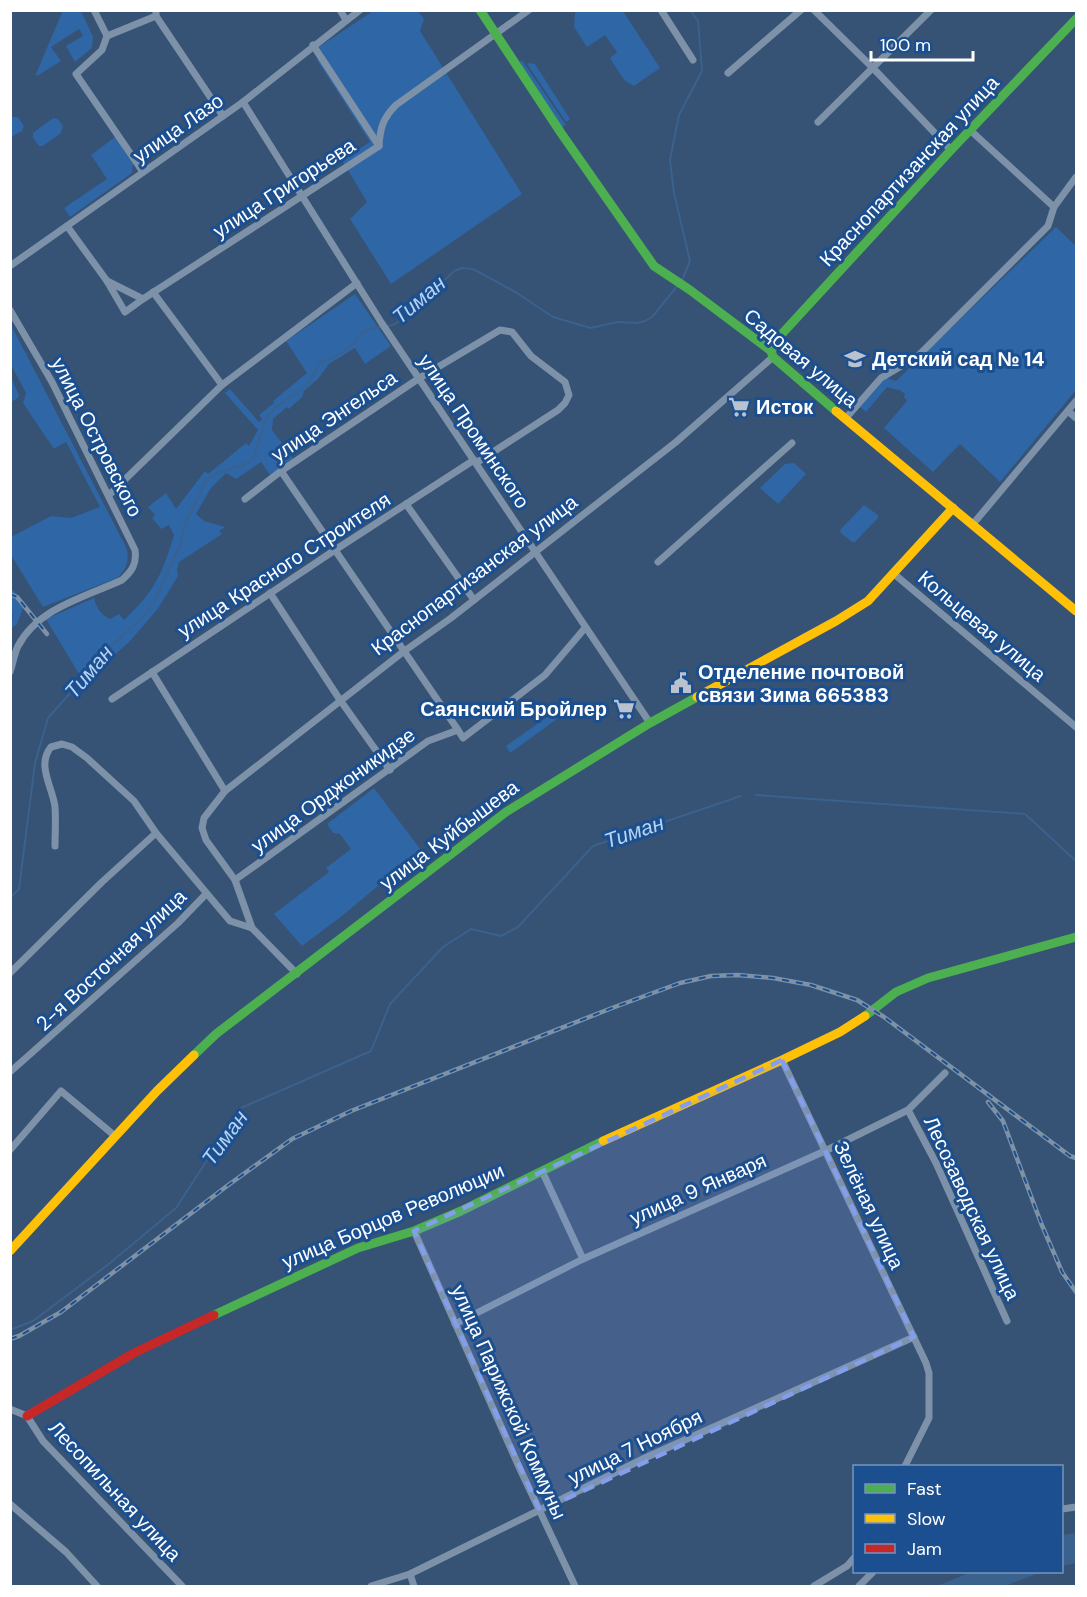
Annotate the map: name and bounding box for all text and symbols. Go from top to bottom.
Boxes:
scale bar [871,24,973,62]
text: 100 m [880,33,931,57]
street label: Краснопартизанская улица [814,69,1005,272]
street label: улица Лазо [128,87,228,169]
street label: улица Григорьева [208,132,361,244]
water label: Тиман [386,269,452,330]
street label: Садовая улица [739,303,864,414]
place label: Детский сад № 14 [872,346,1044,372]
school or university icon: Детский сад № 14 [843,347,867,371]
street label: улица Проминского [413,349,535,513]
street label: улица Островского [46,353,148,521]
street label: улица Энгельса [266,364,403,468]
place label: Исток [756,394,814,420]
supermarket icon: Исток [727,395,751,419]
street label: улица Красного Строителя [173,486,395,644]
street label: Краснопартизанская улица [366,488,583,661]
street label: Кольцевая улица [913,565,1052,688]
water label: Тиман [59,639,120,705]
place label: Отделение почтовой связи Зима 665383 [698,659,904,708]
public building icon: Отделение почтовой связи Зима 665383 [669,671,693,695]
place label: Саянский Бройлер [420,696,607,722]
supermarket icon: Саянский Бройлер [612,697,636,721]
street label: улица Орджоникидзе [246,722,420,858]
street label: улица Куйбышева [374,774,524,896]
water label: Тиман [600,809,668,855]
street label: 2-я Восточная улица [30,883,192,1036]
water label: Тиман [196,1105,255,1171]
street label: Лесозаводская улица [918,1112,1026,1305]
street label: Зелёная улица [828,1137,910,1274]
street label: улица 9 Января [626,1147,770,1231]
street label: улица Борцов Революции [278,1157,508,1275]
street label: улица Парижской Коммуны [445,1281,573,1523]
street label: улица 7 Ноября [564,1403,706,1491]
street label: Лесопильная улица [43,1415,187,1567]
legend [853,1465,1063,1573]
text: Fast [907,1477,942,1501]
text: Slow [907,1507,946,1531]
text: Jam [907,1537,942,1561]

